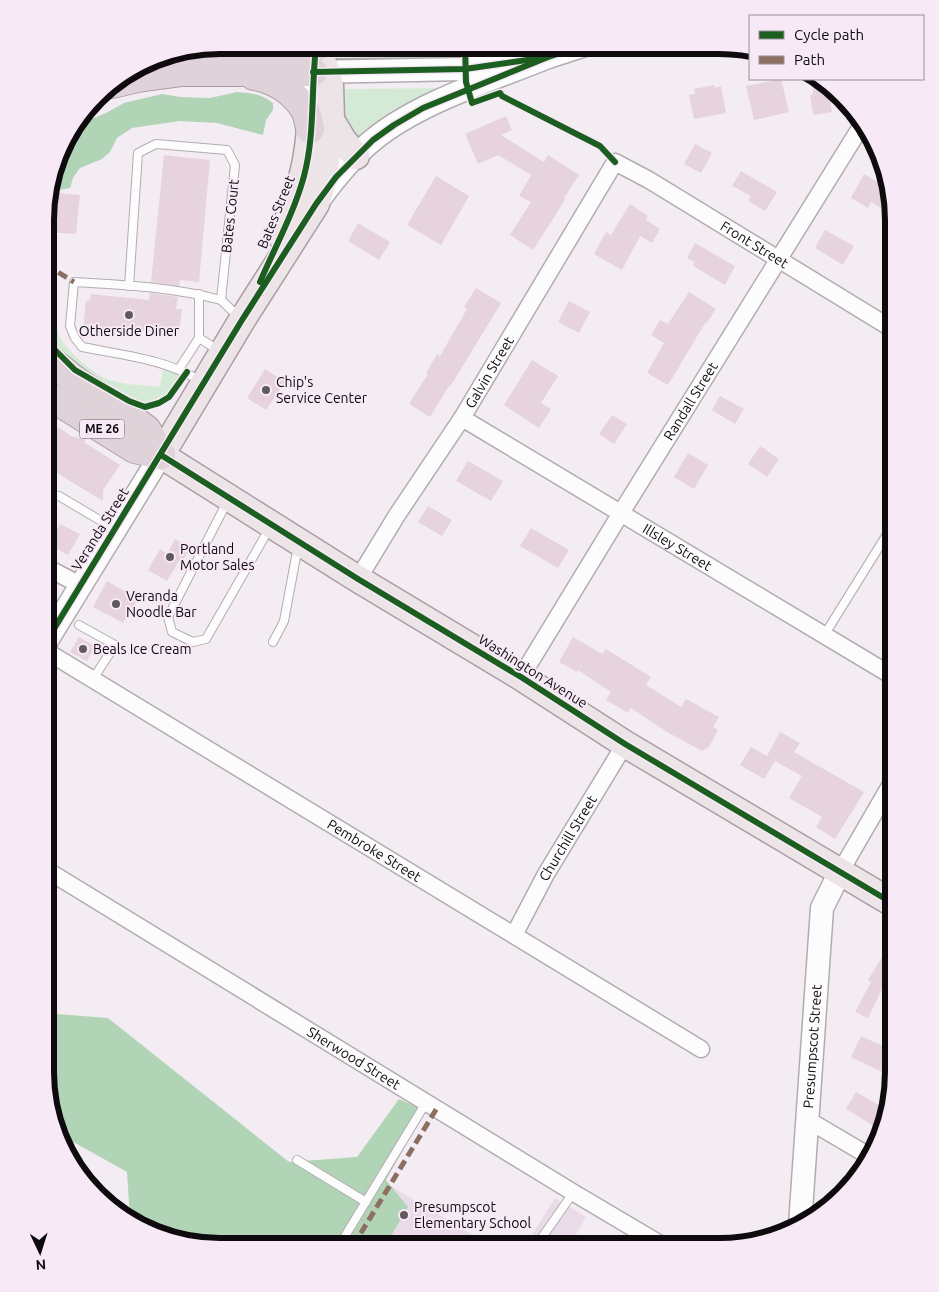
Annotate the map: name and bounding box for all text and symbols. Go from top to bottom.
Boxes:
legend [749,15,924,80]
text: Cycle path [794,26,864,43]
text: Path [794,51,825,68]
street label: Bates Street [254,173,298,251]
street label: Bates Court [218,178,242,254]
street label: Front Street [718,218,792,272]
marker: Otherside Diner [123,309,135,321]
place label: Otherside Diner [79,323,180,339]
street label: Galvin Street [462,333,517,411]
street label: Randall Street [660,358,721,443]
place label: Chip's Service Center [276,374,368,406]
marker: Chip's Service Center [260,384,272,396]
road number: ME 26 [80,419,124,438]
street label: Veranda Street [68,484,132,573]
street label: Illsley Street [640,520,715,574]
place label: Portland Motor Sales [180,541,255,573]
marker: Portland Motor Sales [164,551,176,563]
place label: Veranda Noodle Bar [126,588,197,620]
marker: Veranda Noodle Bar [110,598,122,610]
street label: Washington Avenue [476,631,590,711]
place label: Beals Ice Cream [93,641,192,657]
marker: Beals Ice Cream [77,643,89,655]
street label: Churchill Street [536,792,600,884]
street label: Pembroke Street [324,816,424,885]
street label: Presumpscot Street [800,983,825,1109]
street label: Sherwood Street [304,1023,404,1093]
place label: Presumpscot Elementary School [414,1199,532,1231]
marker: Presumpscot Elementary School [398,1209,410,1221]
north arrow [15,1227,65,1277]
text: N [35,1257,47,1273]

